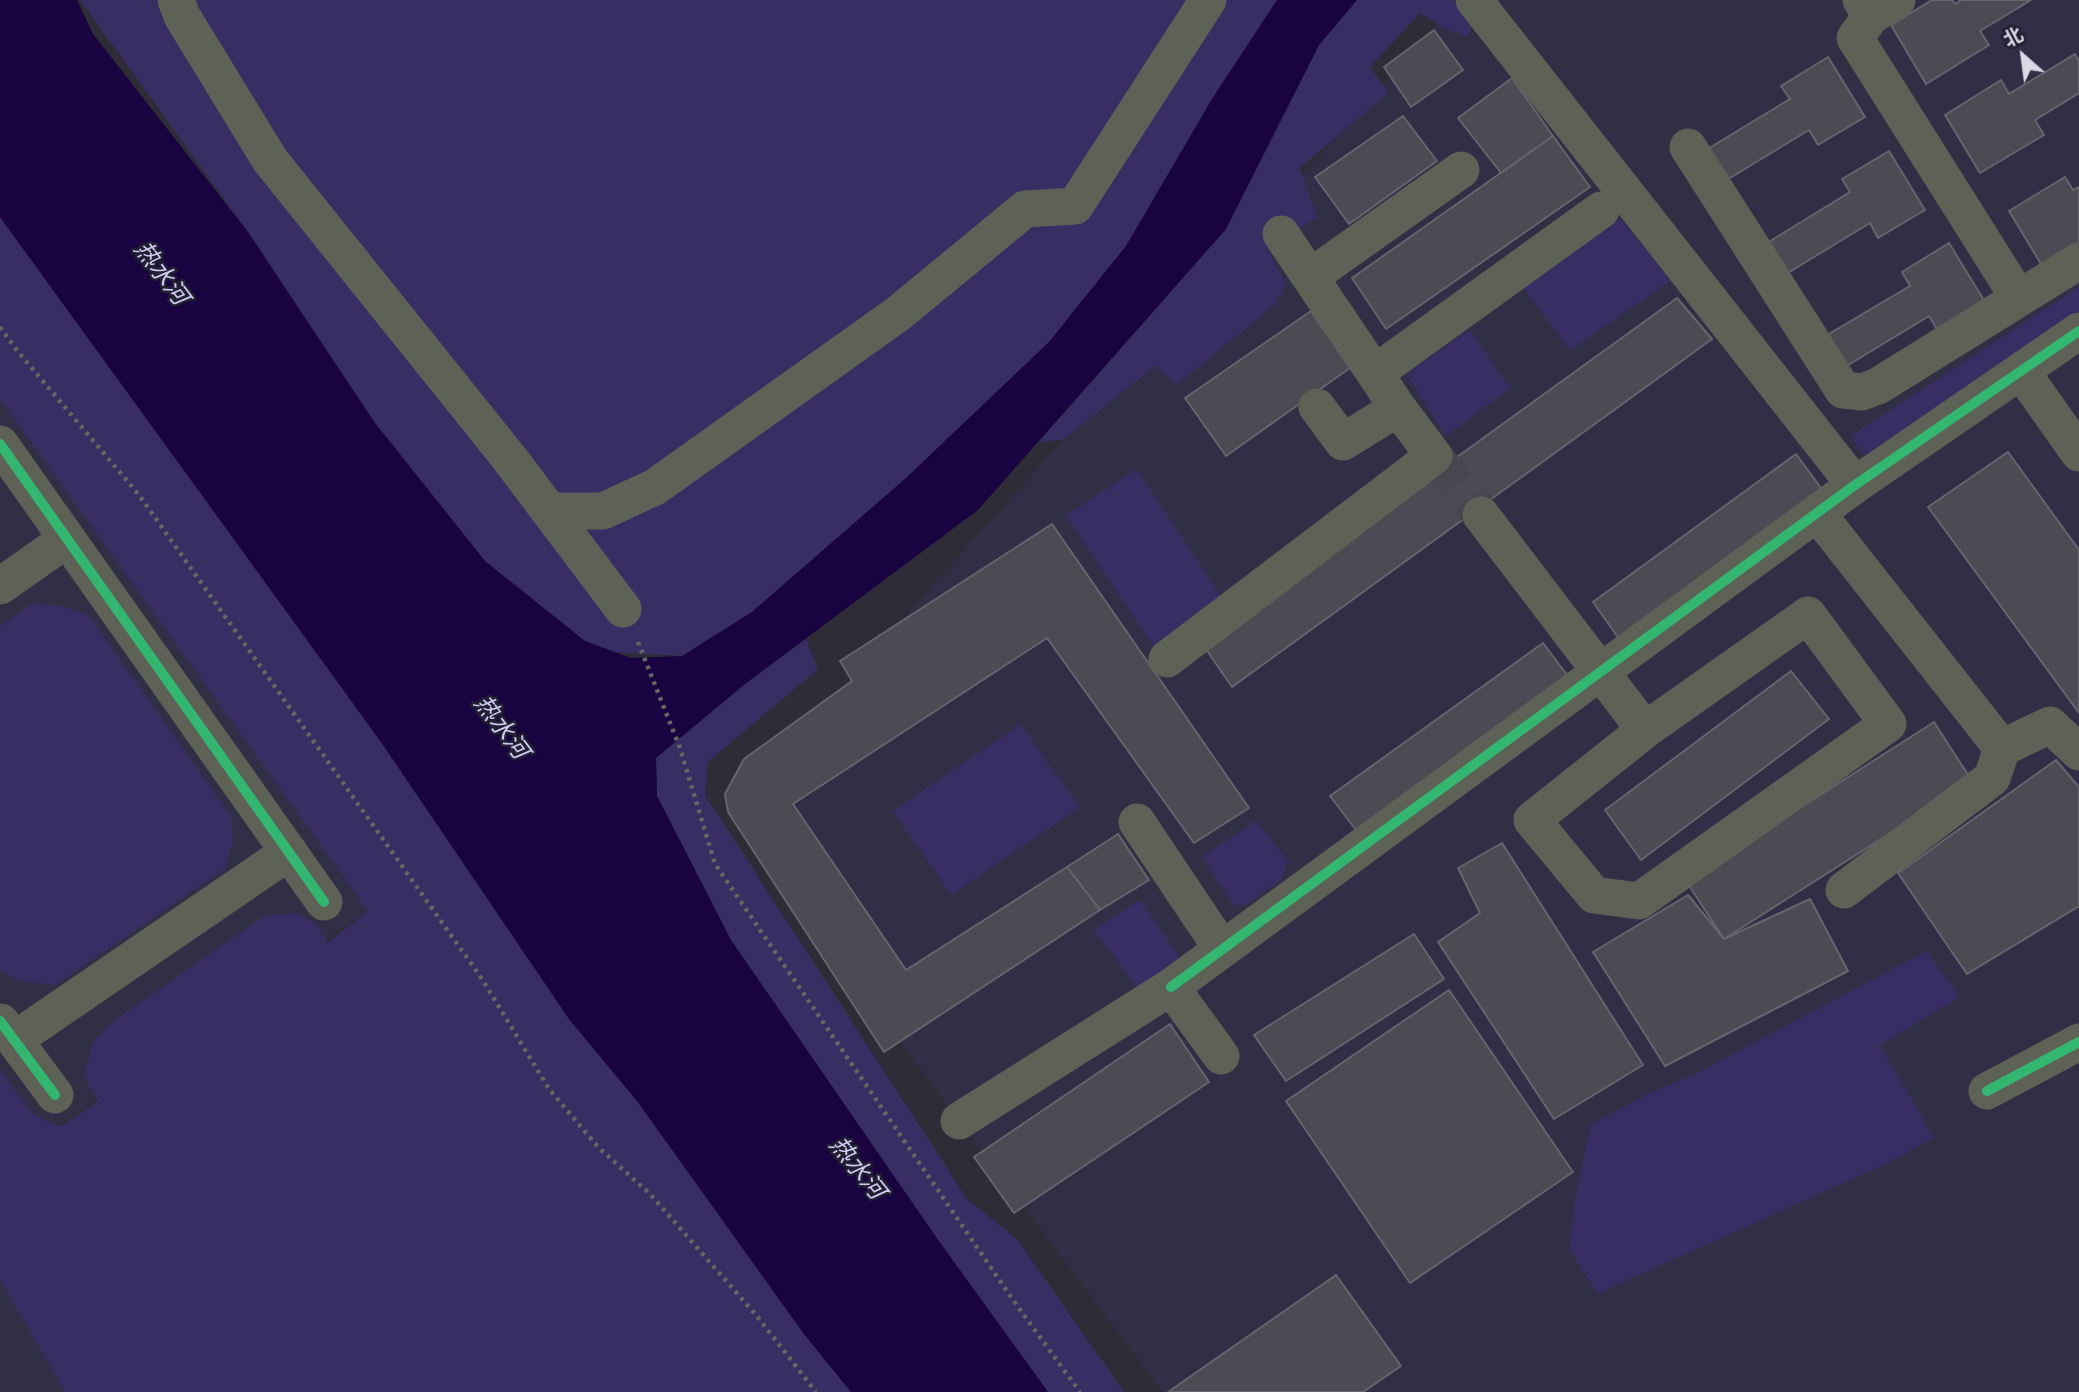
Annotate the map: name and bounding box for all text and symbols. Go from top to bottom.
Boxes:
north arrow [1988,21,2058,91]
text: 北 [1998,21,2028,53]
water label: 热水河 [127,237,193,311]
water label: 热水河 [467,691,533,765]
water label: 热水河 [822,1132,890,1206]

